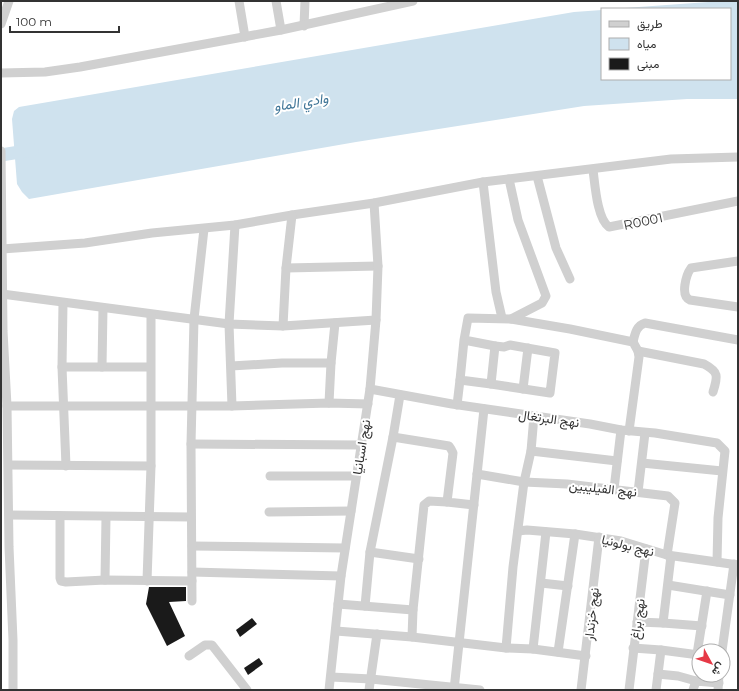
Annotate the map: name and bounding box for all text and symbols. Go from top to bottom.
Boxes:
scale bar [10,8,119,34]
legend [601,8,731,80]
text: 100 m [16,14,52,29]
text: طريق [637,16,663,32]
text: مياه [637,36,656,51]
text: مبنى [637,56,659,72]
water label: وادي الماو [272,89,331,118]
street label: R0001 [622,209,664,233]
street label: نهج البرتغال [517,406,581,432]
street label: نهج اسبانيا [349,418,375,476]
street label: نهج الفيليبين [568,476,638,502]
street label: نهج بولونيا [600,531,656,561]
street label: نهج خزندار [580,586,604,643]
street label: نهج براغ [626,597,650,641]
north arrow [691,643,731,683]
text: ش [709,660,728,679]

